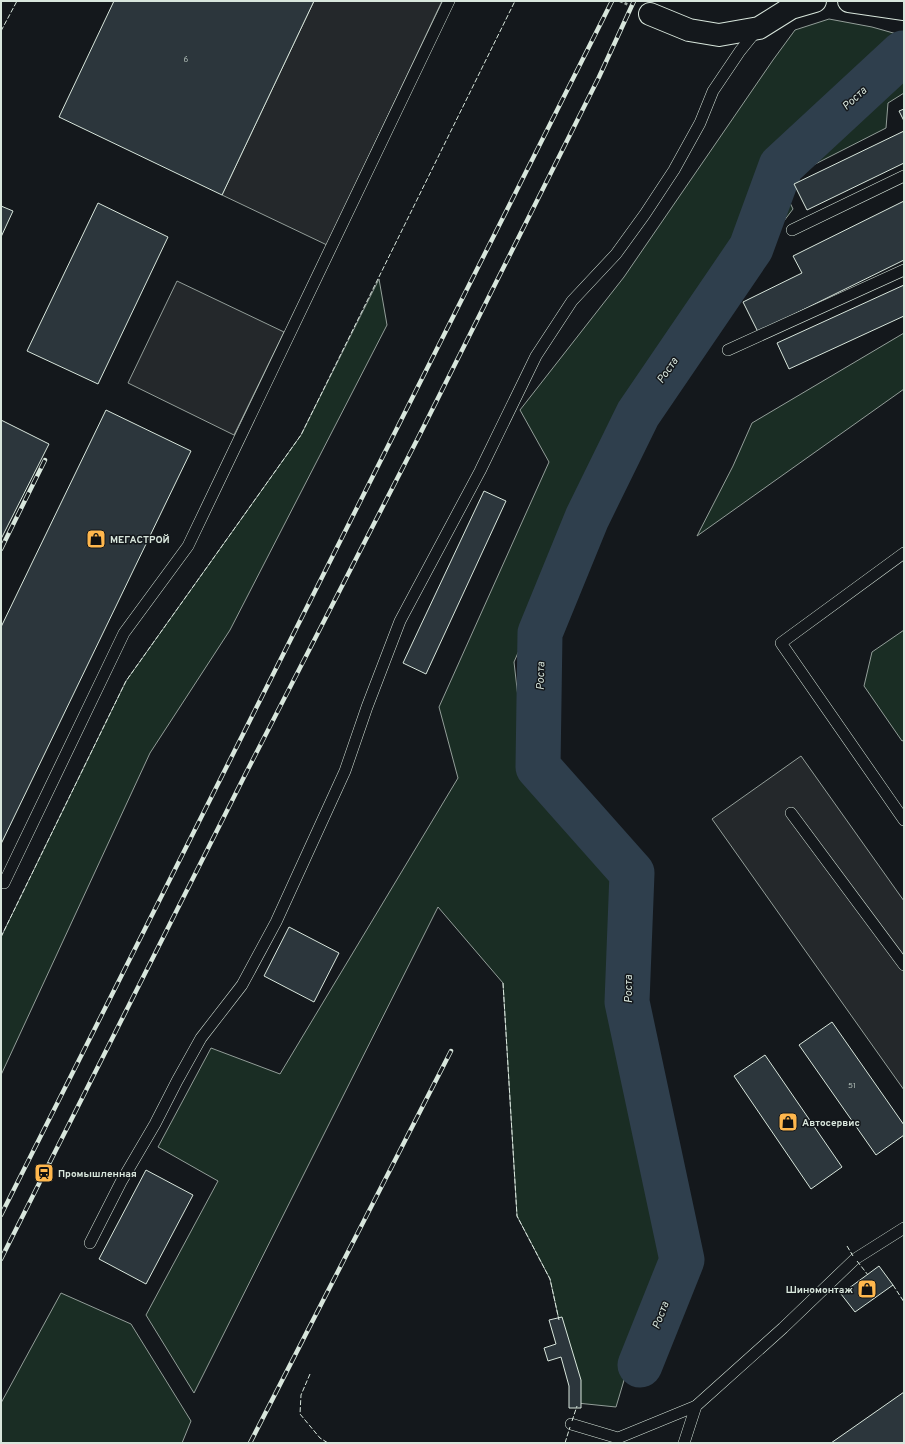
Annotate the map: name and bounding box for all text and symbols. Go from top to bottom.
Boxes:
house number: 6 [184,55,189,65]
water label: Роста [840,84,870,114]
water label: Роста [654,355,682,386]
shop icon: МЕГАСТРОЙ [85,528,107,550]
place label: МЕГАСТРОЙ [110,534,170,547]
water label: Роста [534,661,548,690]
water label: Роста [622,974,636,1003]
house number: 51 [848,1081,856,1091]
shop icon: Автосервис [777,1111,799,1133]
place label: Автосервис [802,1117,860,1130]
station icon: Промышленная [33,1162,55,1184]
place label: Промышленная [58,1168,137,1181]
shop icon: Шиномонтаж [856,1278,878,1300]
place label: Шиномонтаж [786,1284,853,1297]
water label: Роста [649,1299,673,1331]

